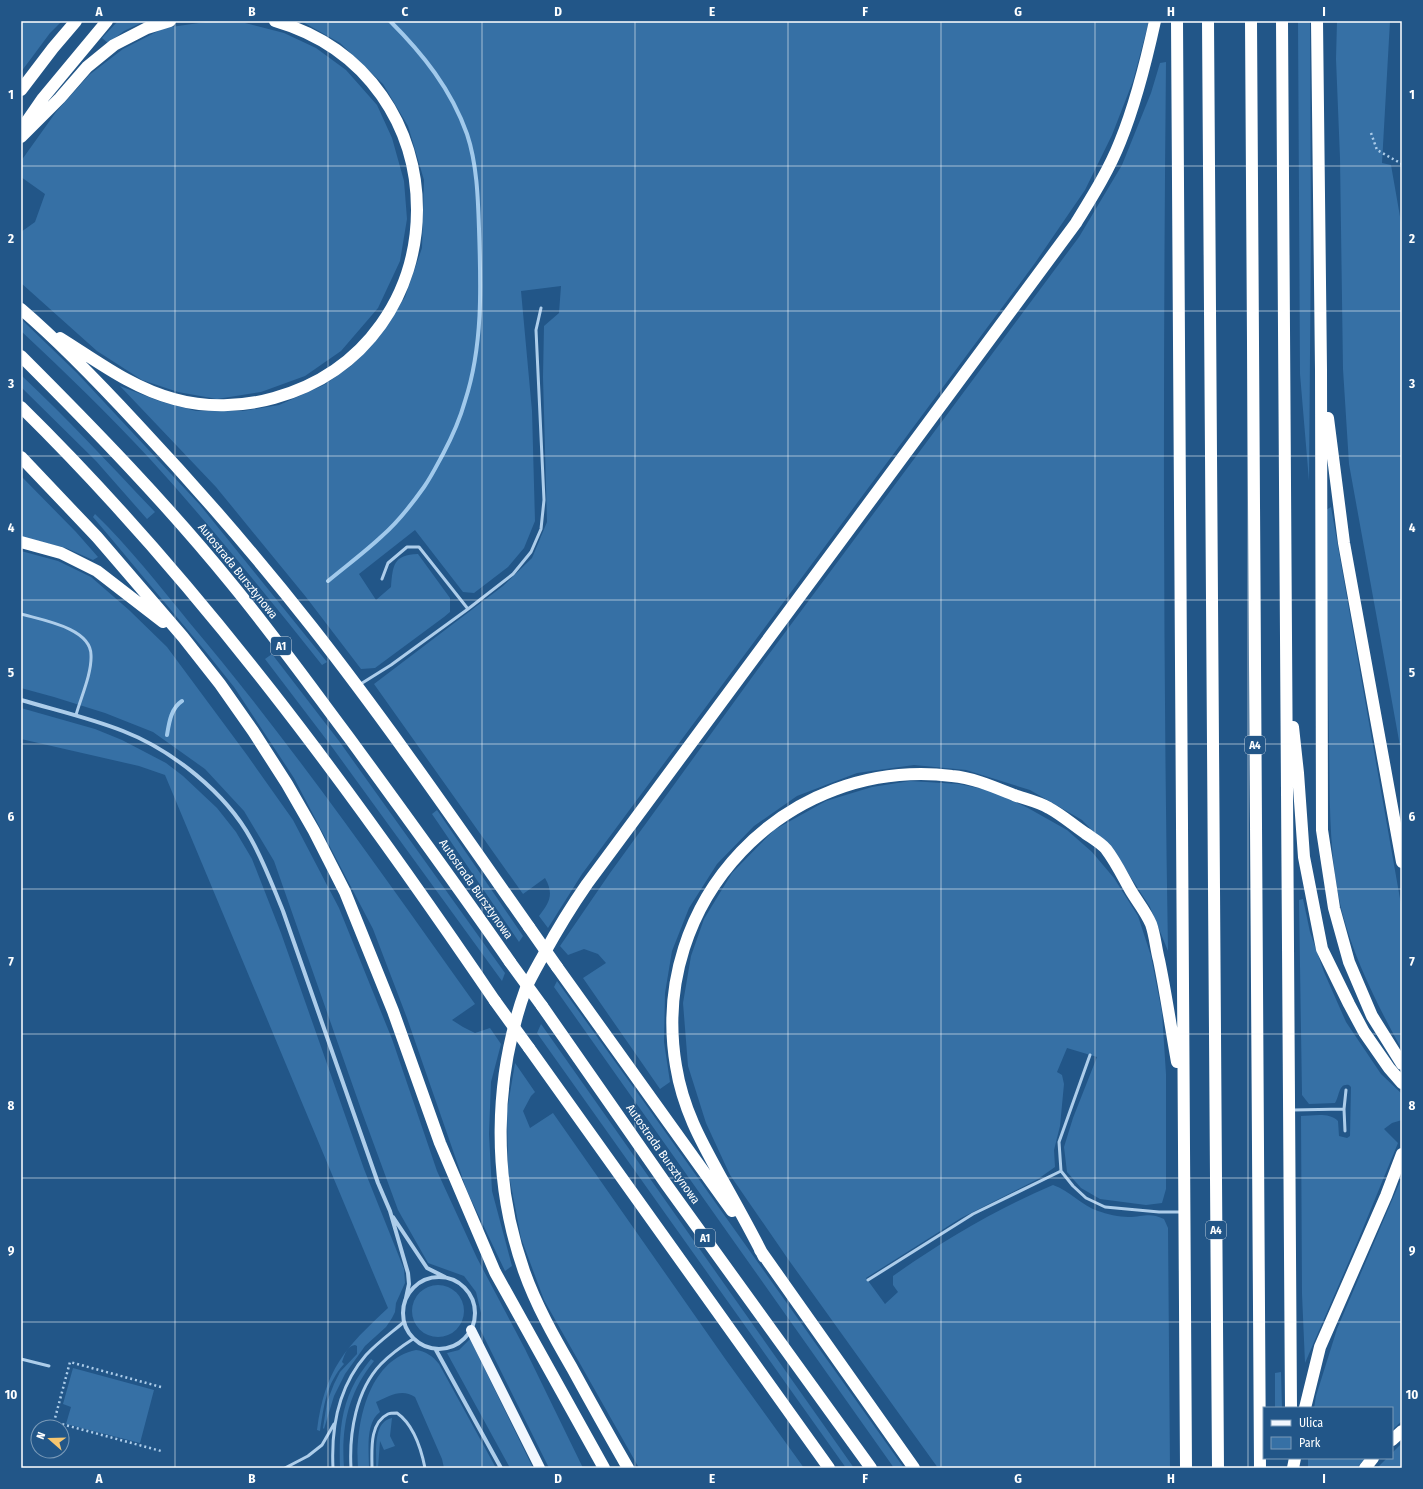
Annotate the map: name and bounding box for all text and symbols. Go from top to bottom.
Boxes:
text: A [94,4,103,19]
text: B [248,4,256,19]
text: C [402,4,409,19]
text: D [554,4,562,19]
text: E [709,4,715,19]
text: F [862,4,868,19]
text: G [1014,4,1022,19]
text: H [1167,4,1175,19]
text: I [1322,4,1326,19]
text: 1 [8,87,14,102]
text: 1 [1409,87,1415,102]
text: 2 [7,231,14,246]
text: 2 [1408,231,1415,246]
text: 3 [7,376,14,391]
text: 3 [1408,376,1415,391]
text: 4 [8,520,15,535]
street label: Autostrada Bursztynowa [195,520,281,622]
text: 4 [1409,520,1416,535]
road number: A1 [271,637,291,655]
text: 5 [8,665,14,680]
text: 5 [1409,665,1415,680]
road number: A4 [1245,736,1265,754]
text: 6 [8,809,15,824]
text: 6 [1409,809,1416,824]
street label: Autostrada Bursztynowa [436,836,516,942]
text: 7 [8,954,14,969]
text: 7 [1409,954,1415,969]
text: 8 [8,1098,15,1113]
text: 8 [1409,1098,1416,1113]
street label: Autostrada Bursztynowa [623,1101,703,1207]
road number: A4 [1206,1221,1226,1239]
road number: A1 [695,1229,715,1247]
text: 9 [8,1243,15,1258]
text: 9 [1409,1243,1416,1258]
text: 10 [5,1387,17,1402]
text: 10 [1406,1387,1418,1402]
legend [1263,1407,1393,1459]
text: Ulica [1299,1416,1323,1430]
north arrow [30,1419,70,1459]
text: N [34,1430,48,1441]
text: Park [1299,1436,1321,1450]
text: A [94,1471,103,1486]
text: B [248,1471,256,1486]
text: C [402,1471,409,1486]
text: D [554,1471,562,1486]
text: E [709,1471,715,1486]
text: F [862,1471,868,1486]
text: G [1014,1471,1022,1486]
text: H [1167,1471,1175,1486]
text: I [1322,1471,1326,1486]

